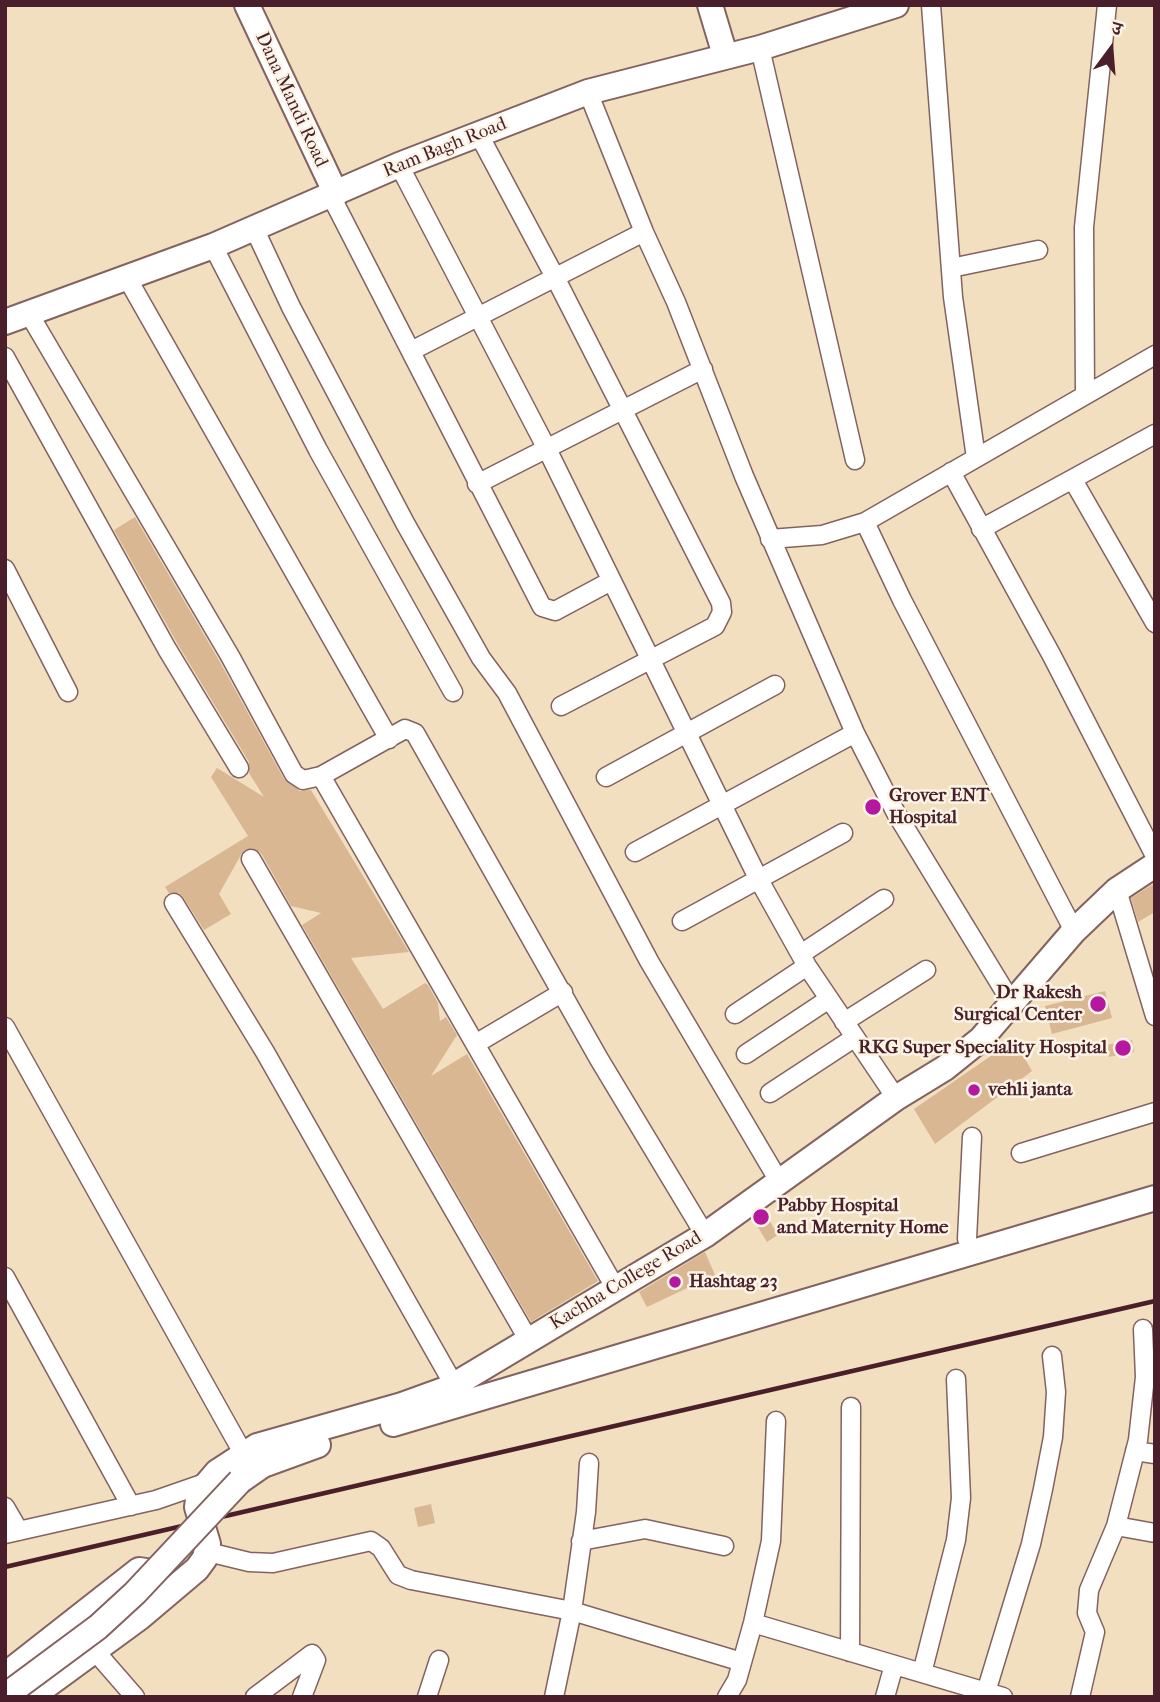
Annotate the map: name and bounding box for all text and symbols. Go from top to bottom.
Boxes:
north arrow [1076,14,1146,84]
text: उ [1109,17,1124,41]
street label: Dana Mandi Road [250,29,332,171]
street label: Ram Bagh Road [380,113,510,183]
place label: Grover ENT Hospital [889,785,989,829]
marker: Grover ENT Hospital [863,797,883,817]
place label: Dr Rakesh Surgical Center [954,982,1082,1026]
marker: Dr Rakesh Surgical Center [1088,994,1108,1014]
place label: RKG Super Speciality Hospital [858,1037,1107,1059]
marker: RKG Super Speciality Hospital [1113,1038,1133,1058]
place label: vehli janta [988,1079,1072,1101]
marker: vehli janta [966,1082,982,1098]
place label: Pabby Hospital and Maternity Home [777,1195,949,1239]
marker: Pabby Hospital and Maternity Home [751,1207,771,1227]
street label: Kachha College Road [546,1227,706,1335]
place label: Hashtag 23 [689,1271,778,1293]
marker: Hashtag 23 [667,1274,683,1290]

